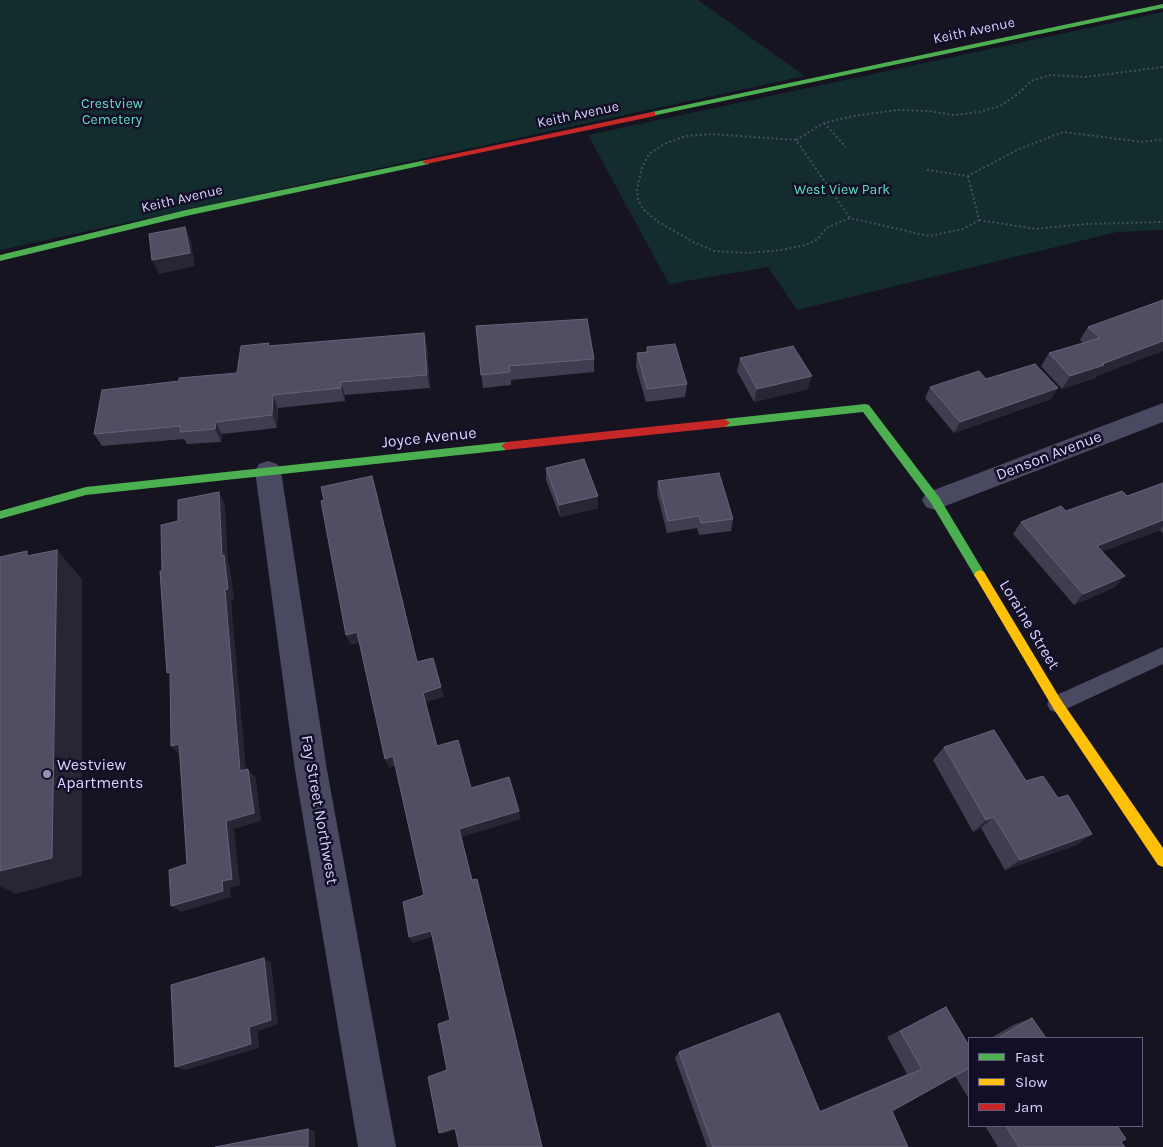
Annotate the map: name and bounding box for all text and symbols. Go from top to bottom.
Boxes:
street label: Keith Avenue [932,14,1016,48]
park label: Crestview Cemetery [81,96,143,128]
street label: Keith Avenue [536,98,620,132]
street label: Keith Avenue [140,181,224,217]
park label: West View Park [794,182,890,198]
street label: Joyce Avenue [380,423,478,453]
street label: Denson Avenue [993,427,1105,485]
street label: Loraine Street [995,577,1063,673]
street label: Fay Street Northwest [296,734,342,886]
place label: Westview Apartments [57,755,143,793]
marker: Westview Apartments [41,768,53,780]
legend [968,1037,1143,1127]
text: Fast [1015,1048,1044,1066]
text: Slow [1015,1073,1047,1091]
text: Jam [1015,1098,1043,1116]

